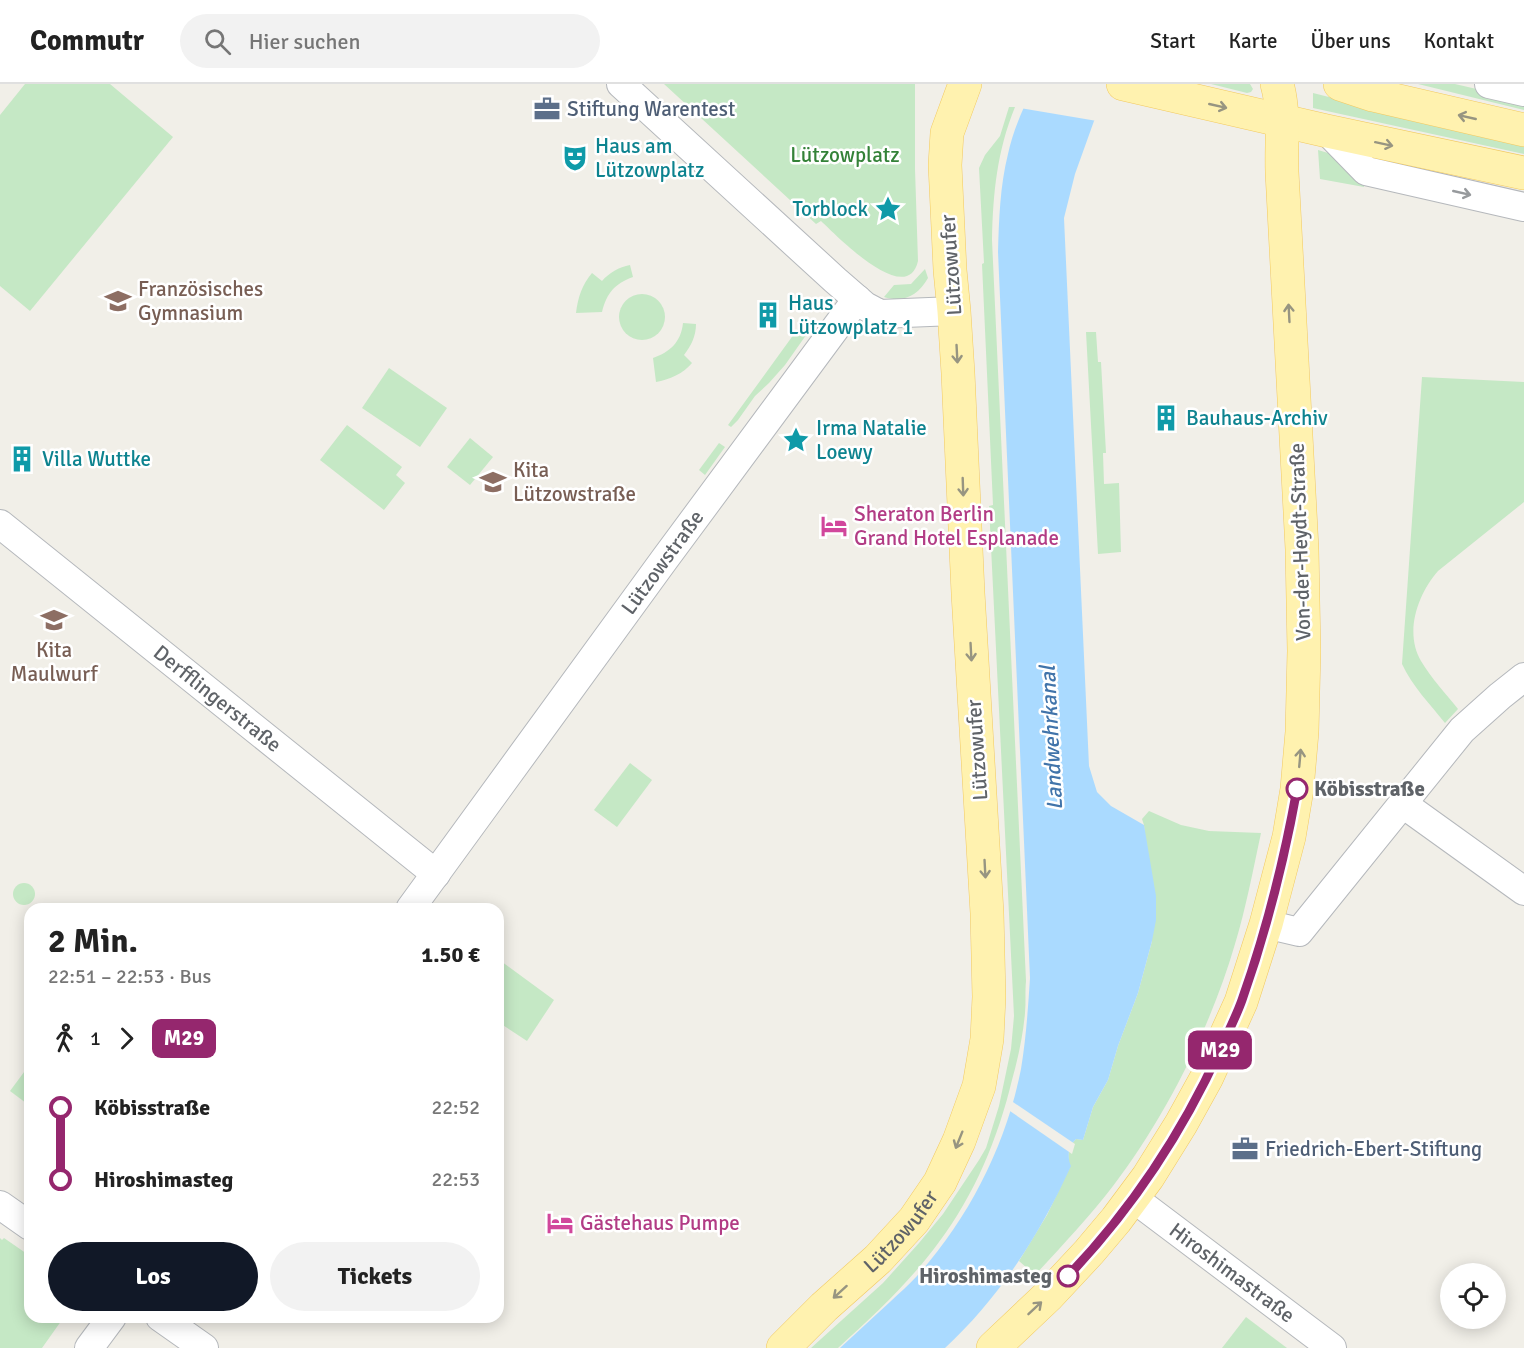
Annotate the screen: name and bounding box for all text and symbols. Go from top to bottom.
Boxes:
search box [180,14,600,68]
text: Commutr [30,24,144,58]
icon: search [201,25,234,58]
text: Hier suchen [249,28,360,55]
text: Start [1150,28,1195,54]
text: Karte [1228,28,1277,54]
text: Über uns [1310,28,1391,54]
text: Kontakt [1424,28,1494,54]
office icon: Stiftung Warentest [532,94,562,124]
place label: Stiftung Warentest [567,96,735,122]
one-way arrow [1208,101,1228,112]
one-way arrow [1458,110,1477,122]
place label: Haus am Lützowplatz [595,133,704,183]
one-way arrow [1375,138,1394,150]
park label: Lützowplatz [790,142,900,168]
theatre icon: Haus am Lützowplatz [560,143,590,173]
one-way arrow [1452,187,1471,199]
place icon: Torblock [873,194,903,224]
place label: Torblock [792,196,868,222]
street label: Lützowufer [934,213,967,316]
place label: Französisches Gymnasium [138,276,263,326]
school or university icon: Französisches Gymnasium [103,286,133,316]
place label: Haus Lützowplatz 1 [788,290,913,340]
building icon: Haus Lützowplatz 1 [753,300,783,330]
one-way arrow [1284,304,1295,324]
one-way arrow [951,343,962,363]
building icon: Bauhaus-Archiv [1151,403,1181,433]
place label: Bauhaus-Archiv [1186,405,1328,431]
place label: Irma Natalie Loewy [816,415,927,465]
place icon: Irma Natalie Loewy [781,425,811,455]
street label: Von-der-Heydt-Straße [1284,442,1316,642]
building icon: Villa Wuttke [7,444,37,474]
place label: Villa Wuttke [42,446,151,472]
place label: Kita Lützowstraße [513,457,636,507]
school or university icon: Kita Lützowstraße [478,467,508,497]
one-way arrow [958,477,969,497]
place label: Sheraton Berlin Grand Hotel Esplanade [854,501,1059,551]
street label: Lützowstraße [616,505,709,620]
hotel icon: Sheraton Berlin Grand Hotel Esplanade [819,511,849,541]
school or university icon: Kita Maulwurf [39,605,69,635]
place label: Kita Maulwurf [10,637,99,687]
street label: Derfflingerstraße [148,639,287,758]
one-way arrow [966,641,977,661]
water label: Landwehrkanal [1034,664,1068,811]
street label: Lützowufer [960,698,993,801]
one-way arrow [1295,749,1306,769]
place label: Köbisstraße [1314,776,1425,802]
marker: Köbisstraße [1286,778,1308,800]
one-way arrow [979,858,990,878]
text: 2 Min. [48,921,138,962]
text: 1.50 € [421,941,480,968]
text: 22:51 – 22:53 · Bus [48,964,211,989]
icon: walk [48,1022,81,1055]
icon: forward [110,1022,143,1055]
text: M29 [164,1025,204,1051]
text: 1 [90,1026,101,1051]
line badge: M29 [1186,1030,1254,1070]
text: M29 [1200,1037,1240,1063]
text: Köbisstraße [94,1094,210,1121]
text: 22:52 [431,1095,480,1120]
one-way arrow [953,1131,964,1149]
office icon: Friedrich-Ebert-Stiftung [1230,1134,1260,1164]
place label: Friedrich-Ebert-Stiftung [1265,1136,1482,1162]
text: Hiroshimasteg [94,1166,233,1193]
text: 22:53 [431,1167,480,1192]
street label: Lützowufer [858,1185,944,1279]
hotel icon: Gästehaus Pumpe [545,1208,575,1238]
place label: Gästehaus Pumpe [580,1210,740,1236]
street label: Hiroshimastraße [1164,1217,1300,1328]
button: Los [48,1242,258,1311]
button: Tickets [270,1242,480,1311]
place label: Hiroshimasteg [919,1263,1052,1289]
map controls [1440,1263,1506,1329]
button: locate [1440,1263,1506,1329]
marker: Hiroshimasteg [1057,1265,1079,1287]
one-way arrow [833,1285,848,1299]
one-way arrow [1028,1301,1043,1315]

